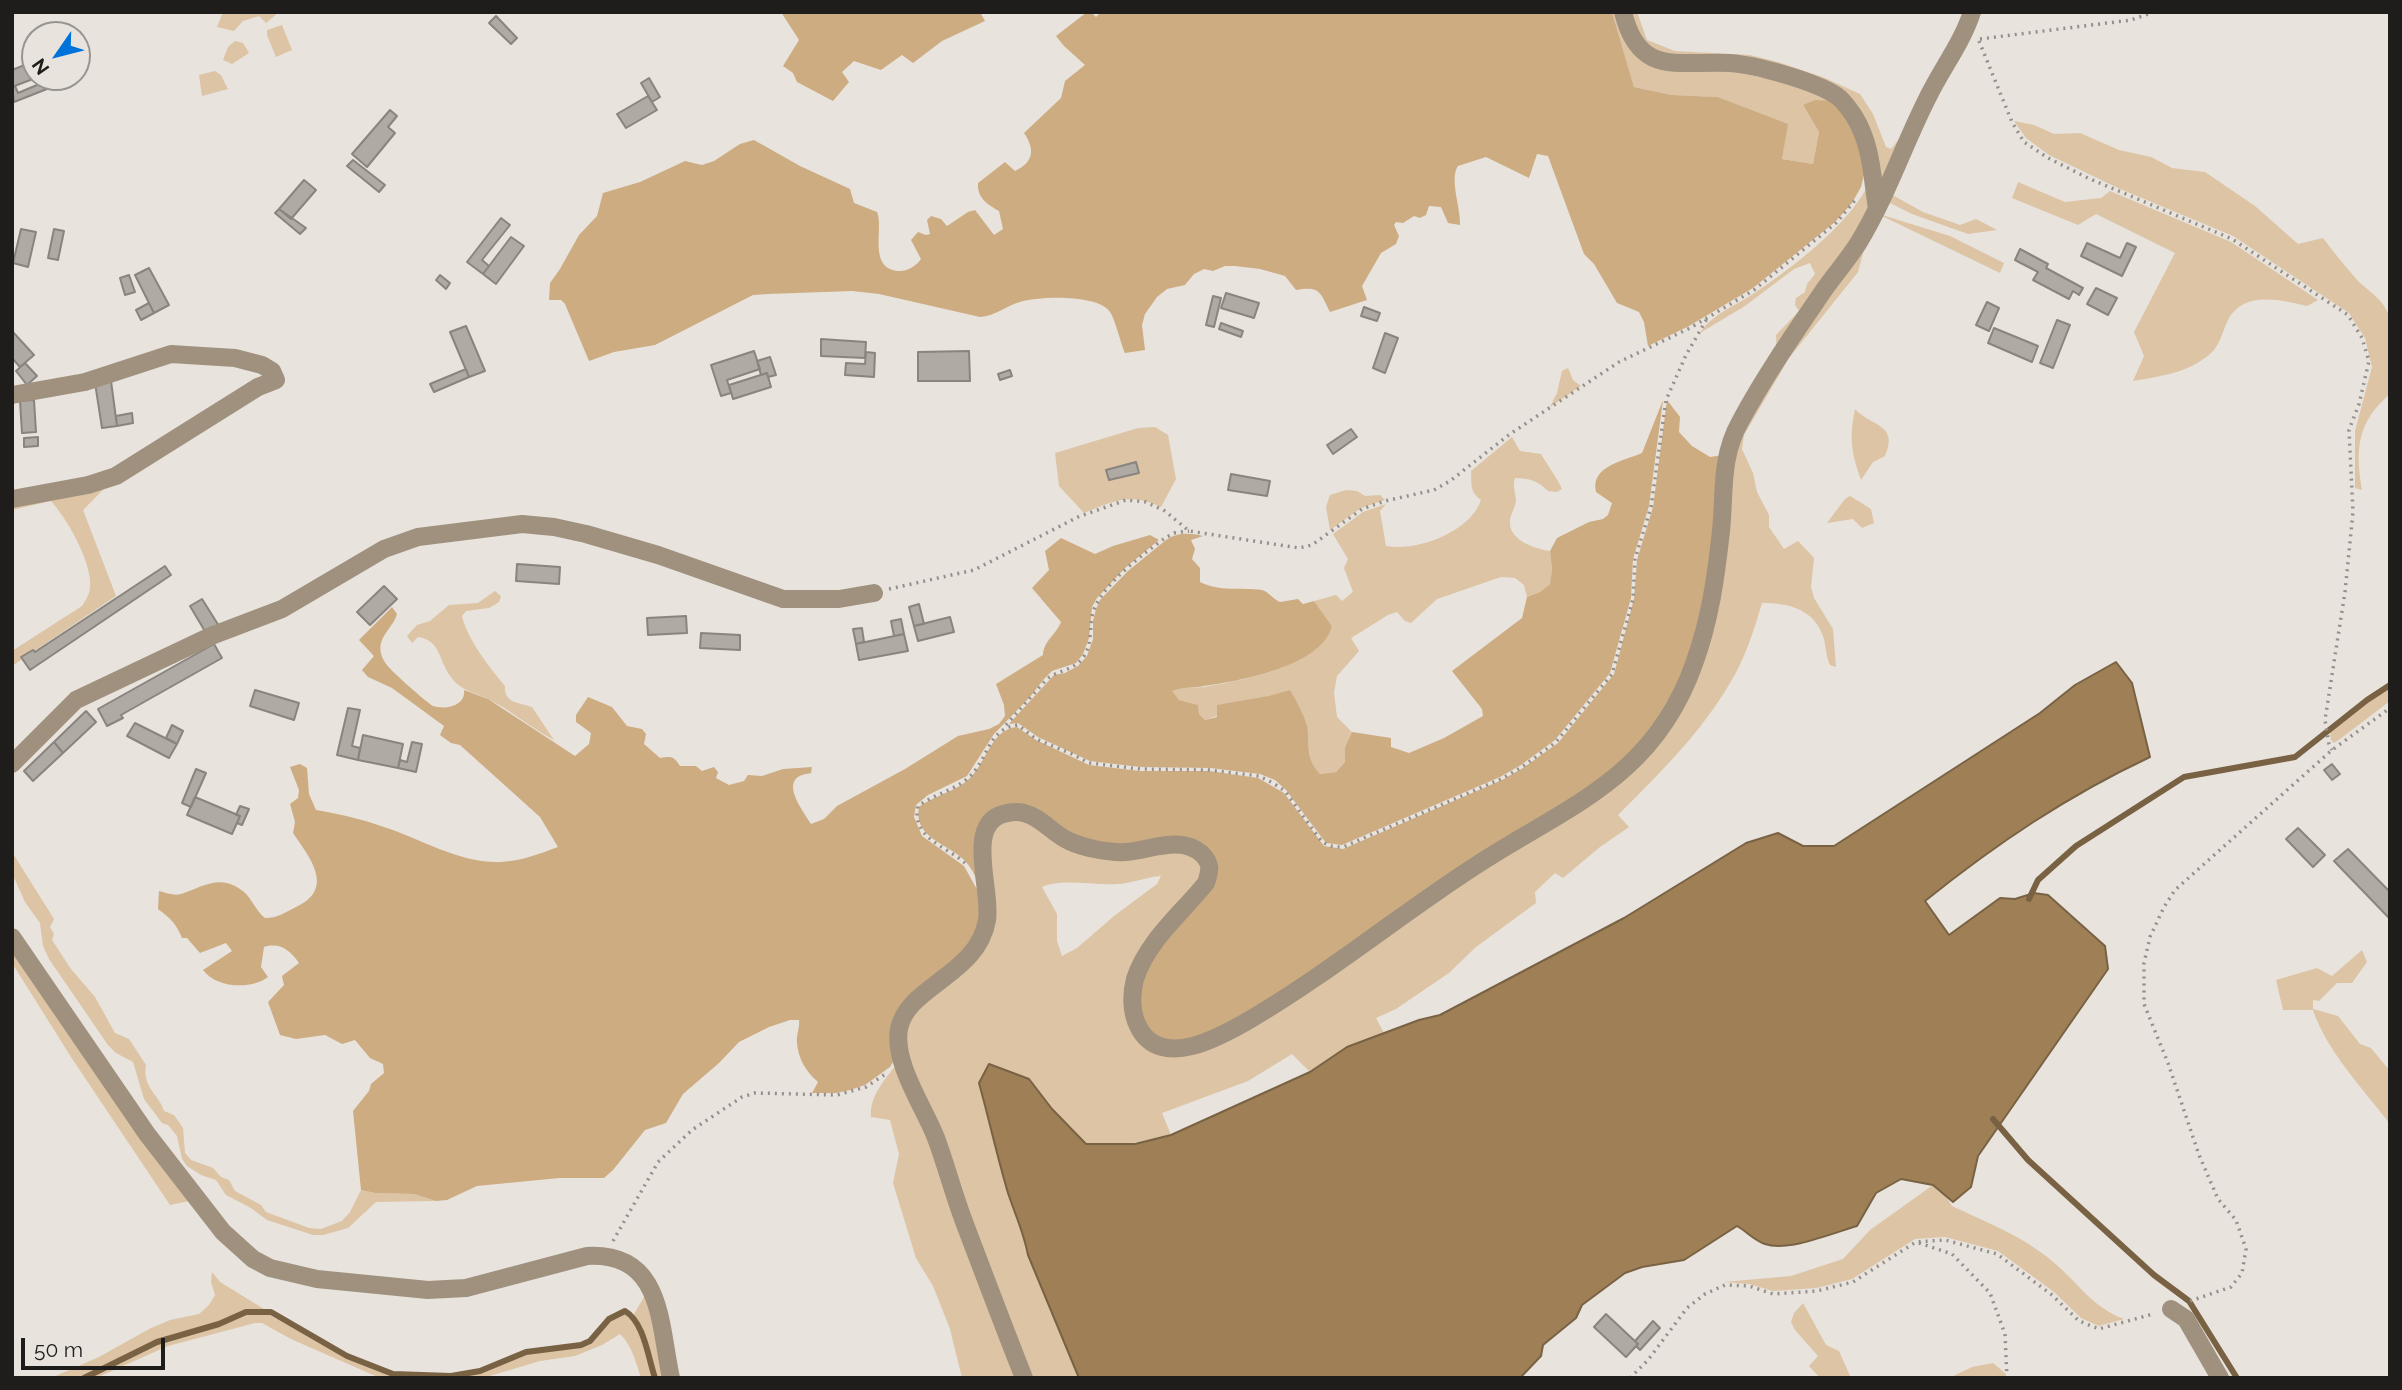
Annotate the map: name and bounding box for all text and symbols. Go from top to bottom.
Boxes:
north arrow [21,21,91,91]
text: N [27,55,54,79]
scale bar [24,1324,168,1368]
text: 50 m [34,1337,83,1362]

